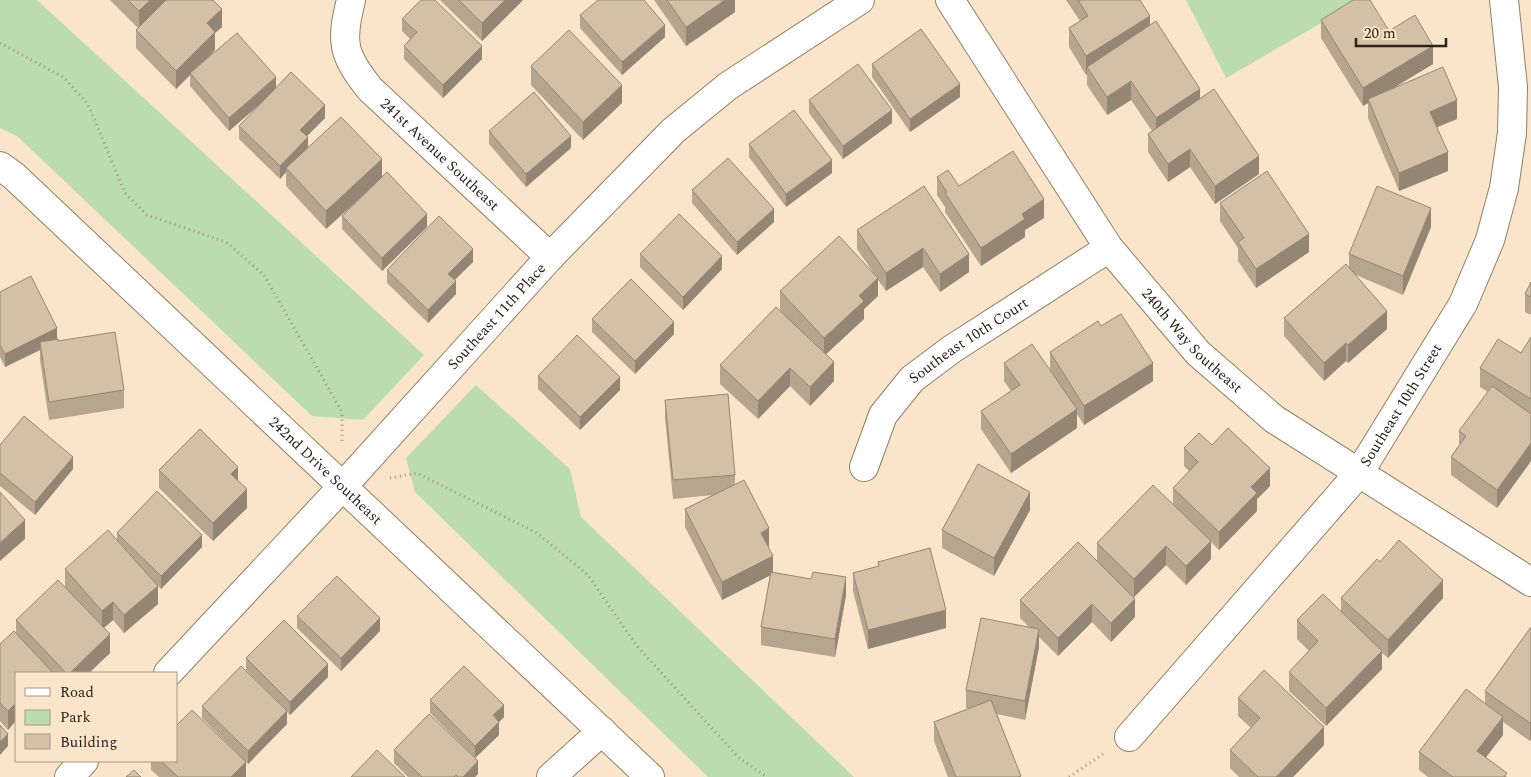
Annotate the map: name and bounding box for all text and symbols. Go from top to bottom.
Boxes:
scale bar [1356,15,1446,47]
text: 20 m [1364,22,1396,45]
street label: 241st Avenue Southeast [375,93,505,216]
street label: Southeast 11th Place [442,258,552,375]
street label: 240th Way Southeast [1136,283,1247,399]
street label: Southeast 10th Court [904,292,1033,390]
street label: Southeast 10th Street [1354,339,1448,471]
street label: 242nd Drive Southeast [263,411,387,530]
legend [15,672,178,762]
text: Road [60,681,94,704]
text: Park [60,706,91,729]
text: Building [60,731,117,754]

